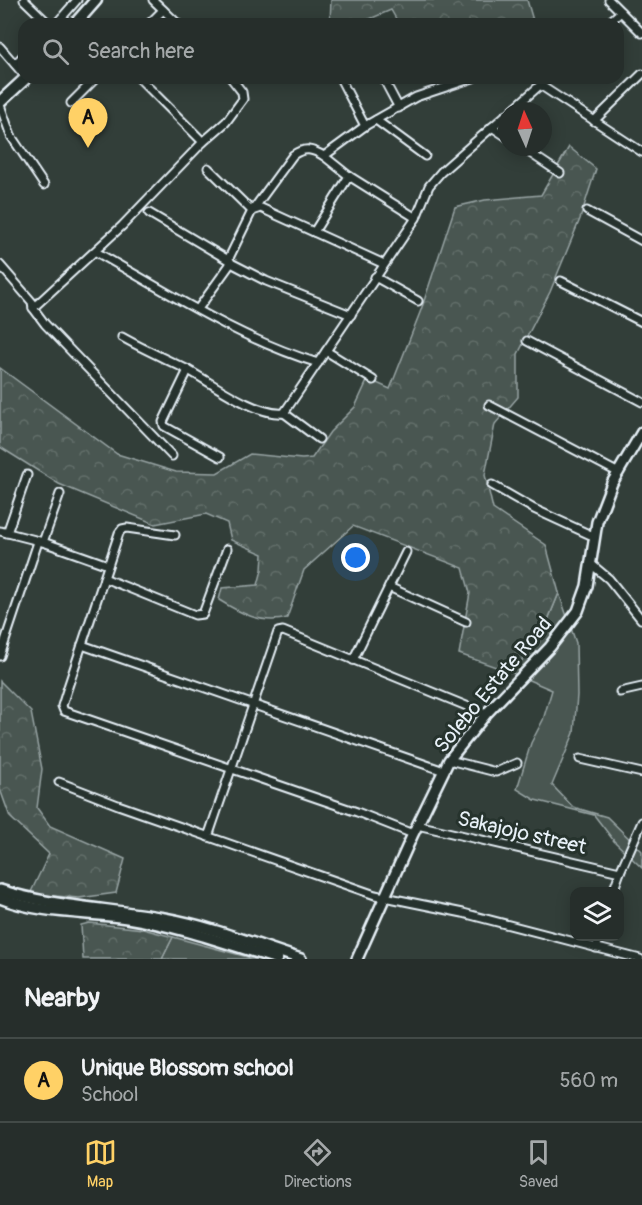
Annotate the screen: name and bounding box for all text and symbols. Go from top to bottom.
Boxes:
search box [18,18,624,84]
icon: search [39,35,72,68]
text: Search here [87,37,194,65]
pin: A [68,98,107,148]
north arrow [498,102,552,156]
your location [341,543,370,572]
street label: Solebo Estate Road [428,611,558,759]
street label: Sakajojo street [455,805,590,861]
map controls [570,887,624,941]
button: layers [570,887,624,941]
text: Nearby [24,982,100,1014]
text: Unique Blossom school [81,1054,294,1082]
text: A [37,1068,50,1093]
text: 560 m [560,1068,618,1093]
text: School [81,1082,138,1107]
tab: Map [84,1136,117,1192]
tab: Directions [284,1136,352,1192]
tab: Saved [519,1136,558,1192]

